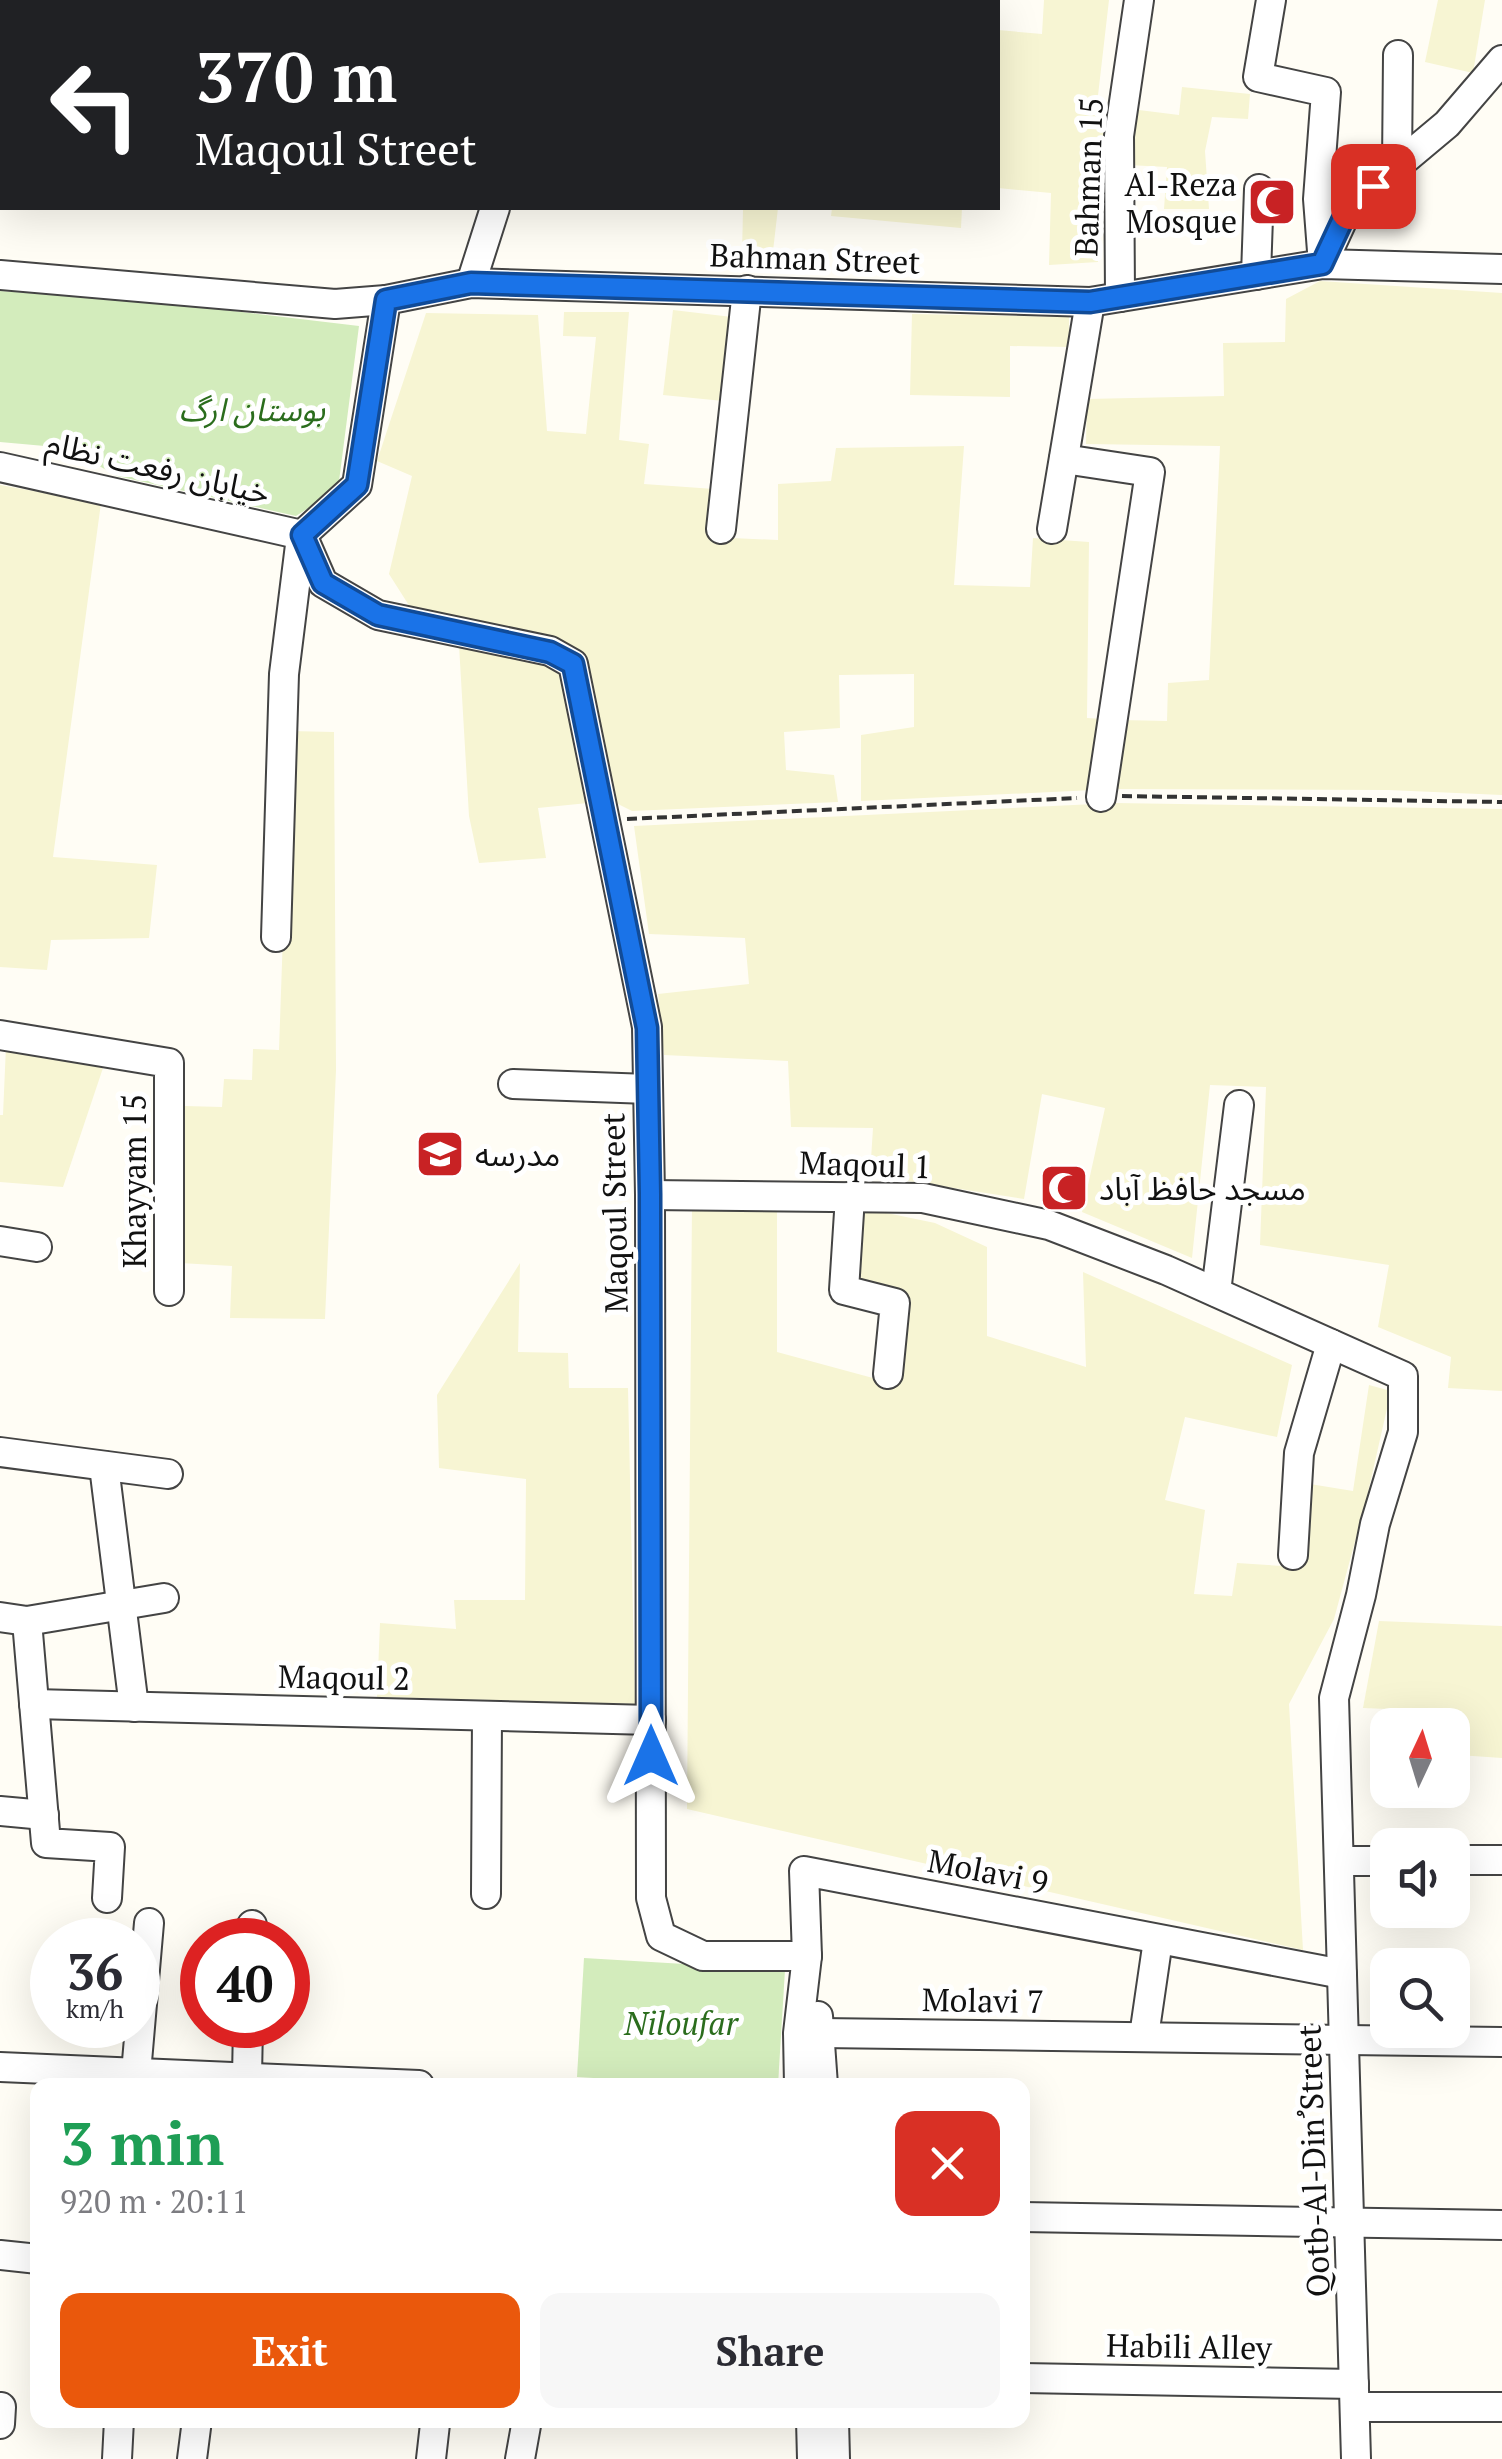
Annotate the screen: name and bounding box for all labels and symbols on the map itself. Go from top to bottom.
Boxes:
street label: Bahman 15 [1064,97,1112,257]
pin [1331,144,1416,229]
place label: Al-Reza Mosque [1125,163,1237,242]
mosque icon: Al-Reza Mosque [1246,176,1298,228]
street label: Bahman Street [709,233,921,283]
park label: بوستان ارگ [179,388,325,430]
street label: خیابان رفعت نظام [41,421,274,517]
street label: Khayyam 15 [113,1094,155,1268]
street label: Maqoul Street [591,1112,637,1313]
school or university icon: مدرسه [414,1128,466,1180]
place label: مدرسه [475,1133,560,1175]
street label: Maqoul 1 [798,1141,932,1187]
mosque icon: مسجد حافظ آباد [1038,1162,1090,1214]
place label: مسجد حافظ آباد [1099,1167,1306,1209]
street label: Maqoul 2 [278,1655,410,1699]
position arrow [599,1704,703,1808]
north arrow [1370,1708,1470,1808]
street label: Molavi 9 [924,1839,1052,1903]
speed limit sign: 40 [180,1918,310,2048]
street label: Molavi 7 [922,1978,1044,2022]
park label: Niloufar [623,2002,739,2044]
street label: Qotb-Al-Din ُStreet [1287,2024,1339,2298]
street label: Habili Alley [1106,2324,1273,2368]

